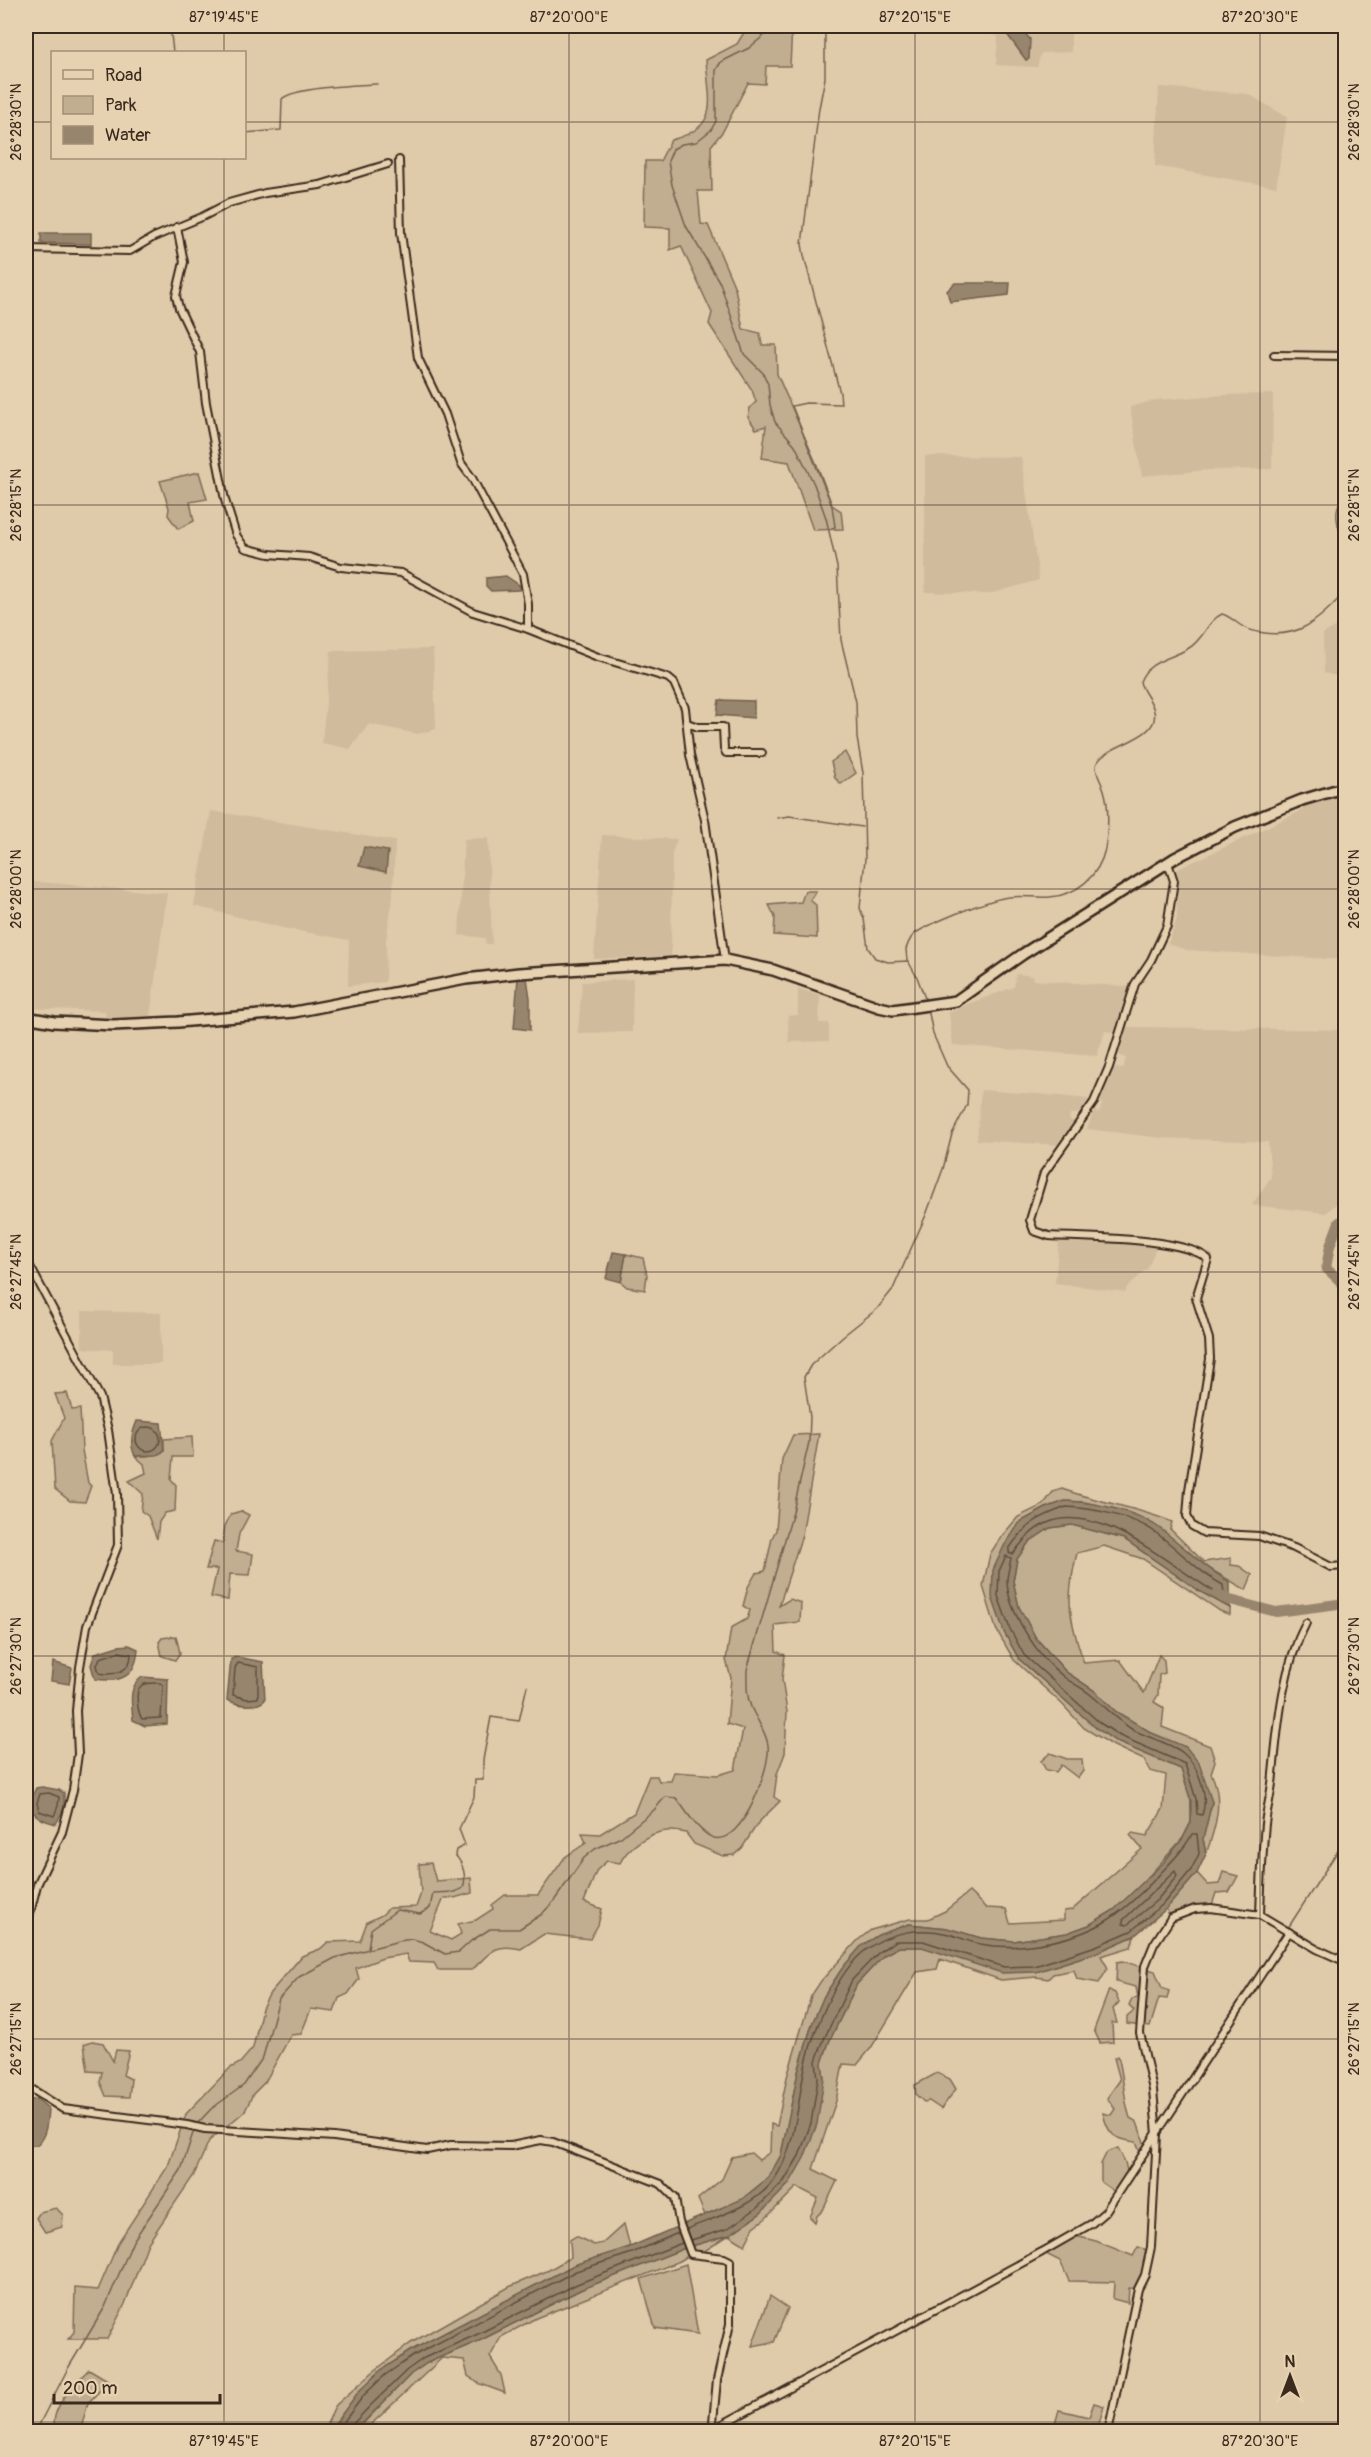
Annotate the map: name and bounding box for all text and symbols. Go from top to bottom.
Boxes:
text: 87°19'45"E [189,8,259,27]
text: 87°20'00"E [530,8,608,27]
text: 87°20'15"E [879,8,951,27]
text: 87°20'30"E [1222,8,1298,27]
legend [51,51,246,159]
text: Road [105,64,142,87]
text: 26°28'30"N [7,83,26,161]
text: 26°28'30"N [1345,83,1364,161]
text: Park [105,94,137,117]
text: Water [105,124,151,147]
text: 26°28'15"N [7,469,26,541]
text: 26°28'15"N [1345,469,1364,541]
text: 26°28'00"N [7,849,26,929]
text: 26°28'00"N [1345,849,1364,929]
text: 26°27'45"N [7,1234,26,1310]
text: 26°27'45"N [1345,1234,1364,1310]
text: 26°27'30"N [7,1617,26,1695]
text: 26°27'30"N [1345,1617,1364,1695]
text: 26°27'15"N [7,2002,26,2076]
text: 26°27'15"N [1345,2002,1364,2076]
north arrow [1260,2346,1320,2406]
text: N [1285,2352,1296,2372]
scale bar [54,2367,220,2405]
text: 200 m [63,2377,118,2400]
text: 87°19'45"E [189,2432,259,2451]
text: 87°20'00"E [530,2432,608,2451]
text: 87°20'15"E [879,2432,951,2451]
text: 87°20'30"E [1222,2432,1298,2451]

